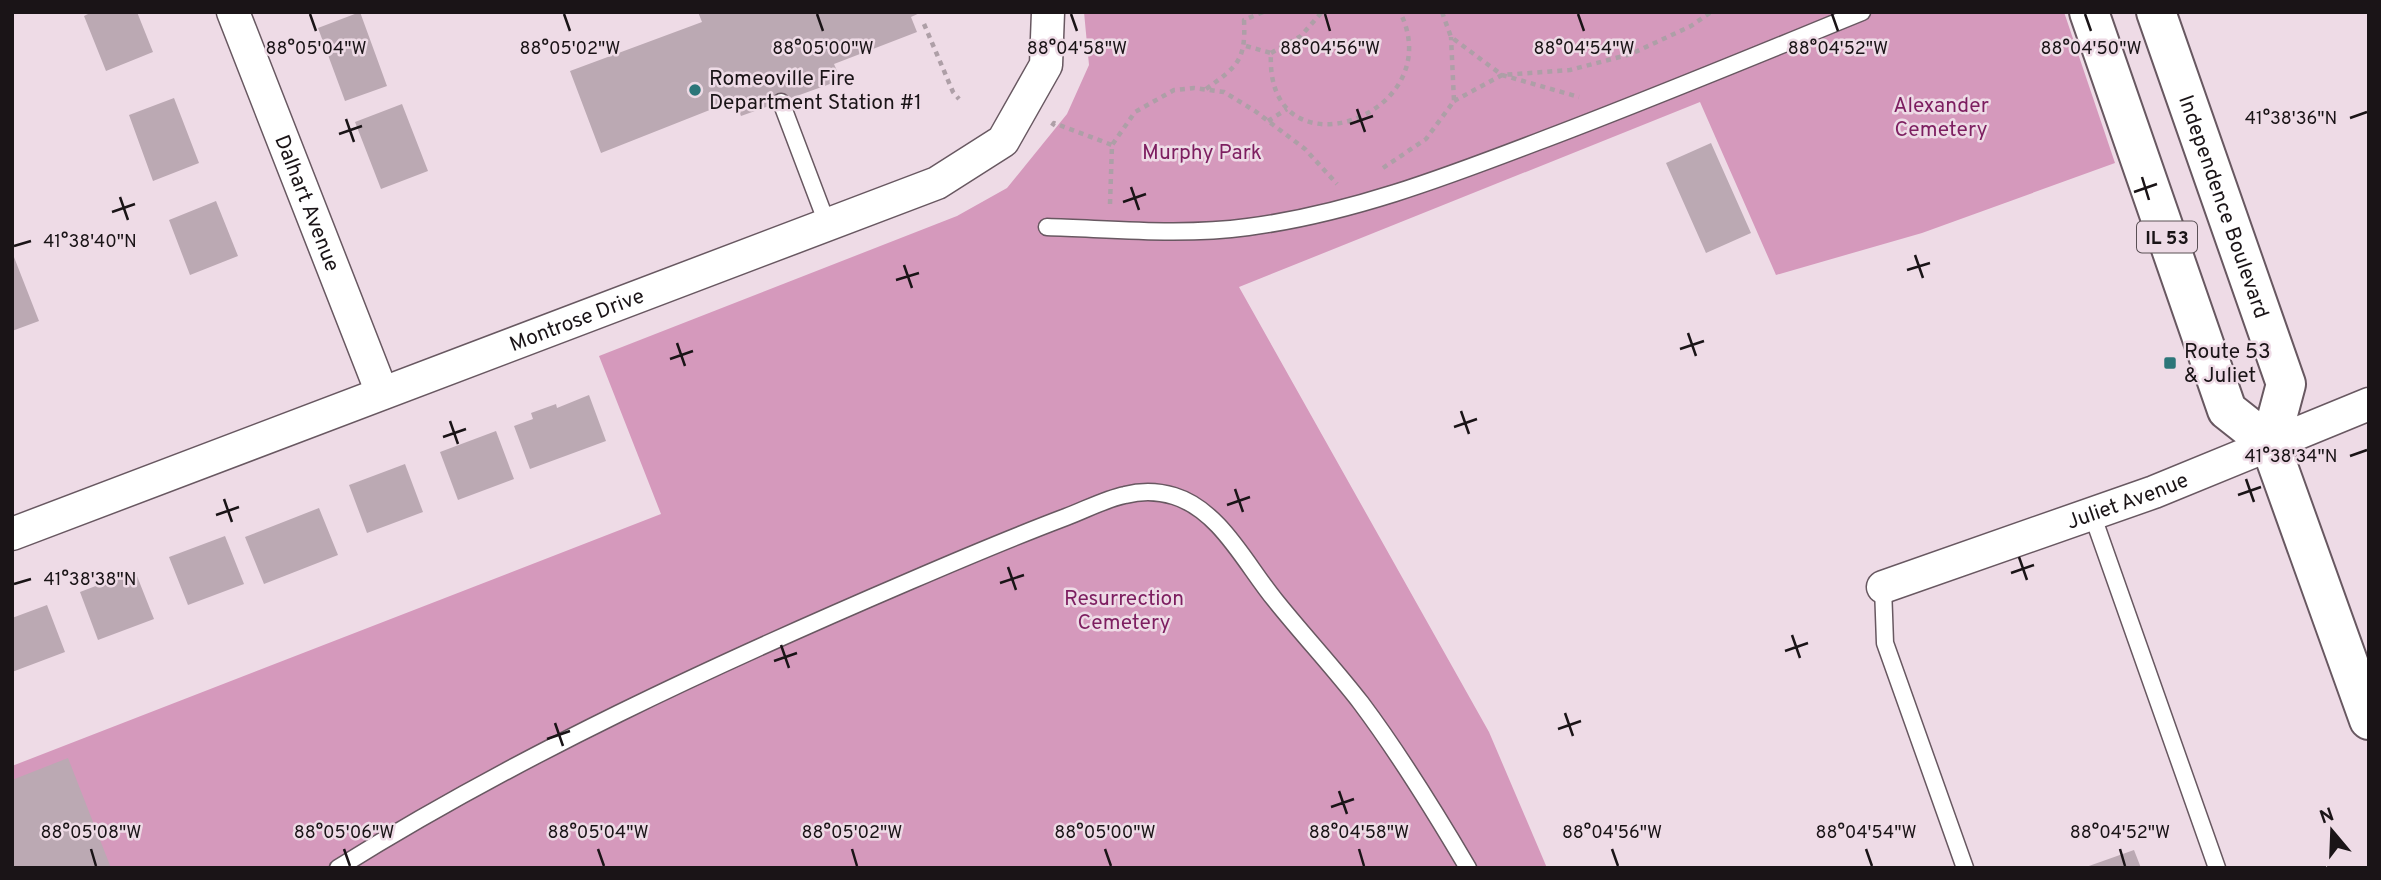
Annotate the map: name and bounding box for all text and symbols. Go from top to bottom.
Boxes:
text: 88°05'04"W [265,38,367,61]
text: 88°05'02"W [520,38,620,61]
text: 88°05'00"W [772,38,874,61]
text: 88°04'58"W [1027,38,1127,61]
text: 88°04'56"W [1280,38,1380,61]
text: 88°04'54"W [1533,38,1635,61]
text: 88°04'52"W [1788,38,1888,61]
text: 88°04'50"W [2040,38,2142,61]
place label: Romeoville Fire Department Station #1 [709,66,922,117]
marker: Romeoville Fire Department Station #1 [687,82,703,98]
street label: Independence Boulevard [2171,92,2274,322]
park label: Alexander Cemetery [1893,93,1989,144]
text: 41°38'36"N [2245,108,2337,131]
street label: Dalhart Avenue [267,131,345,276]
park label: Murphy Park [1142,140,1262,167]
road number: IL 53 [2137,221,2197,252]
text: 41°38'40"N [43,231,137,254]
street label: Montrose Drive [506,283,648,359]
place label: Route 53 & Juliet [2184,339,2271,390]
marker: Route 53 & Juliet [2162,355,2178,371]
text: 41°38'34"N [2245,446,2337,469]
street label: Juliet Avenue [2063,467,2193,537]
text: 41°38'38"N [44,569,136,592]
park label: Resurrection Cemetery [1064,586,1184,637]
north arrow [2297,796,2367,866]
text: N [2317,803,2337,830]
text: 88°05'08"W [41,822,141,845]
text: 88°05'06"W [294,822,394,845]
text: 88°05'04"W [547,822,649,845]
text: 88°05'02"W [802,822,902,845]
text: 88°05'00"W [1054,822,1156,845]
text: 88°04'58"W [1309,822,1409,845]
text: 88°04'56"W [1562,822,1662,845]
text: 88°04'54"W [1815,822,1917,845]
text: 88°04'52"W [2070,822,2170,845]

